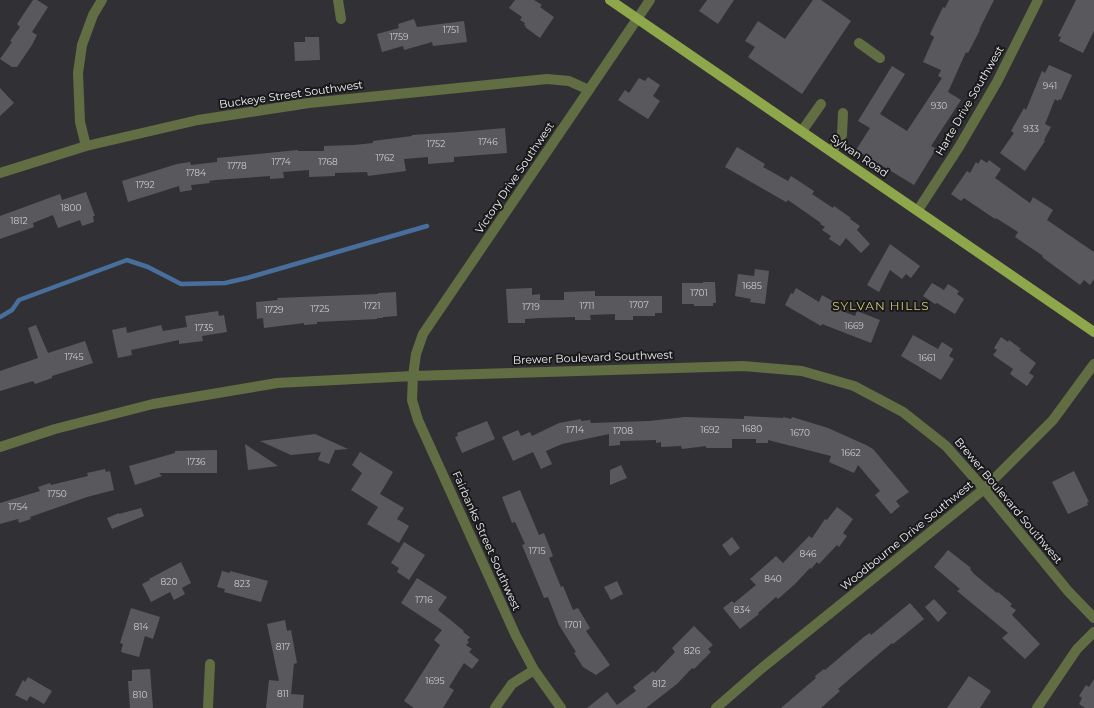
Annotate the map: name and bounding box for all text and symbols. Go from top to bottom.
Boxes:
house number: 1751 [443,25,459,35]
house number: 1759 [390,32,408,42]
street label: Harte Drive Southwest [933,44,1007,158]
street label: Buckeye Street Southwest [218,78,364,112]
house number: 941 [1043,81,1057,91]
house number: 930 [931,101,947,111]
street label: Victory Drive Southwest [473,120,557,236]
house number: 933 [1023,124,1039,134]
street label: Sylvan Road [828,132,890,180]
house number: 1746 [478,137,498,147]
house number: 1752 [427,139,445,149]
house number: 1762 [376,153,394,163]
house number: 1774 [271,157,291,167]
house number: 1768 [318,157,338,167]
house number: 1778 [227,161,247,171]
house number: 1784 [186,168,206,178]
house number: 1792 [135,180,155,190]
house number: 1800 [61,203,81,213]
house number: 1812 [10,216,28,226]
house number: 1685 [742,281,762,291]
house number: 1701 [690,288,708,298]
district label: SYLVAN HILLS [832,299,930,313]
house number: 1707 [629,300,649,310]
house number: 1721 [364,301,380,311]
house number: 1711 [579,301,595,311]
house number: 1719 [522,302,540,312]
house number: 1725 [311,304,329,314]
house number: 1729 [264,305,284,315]
house number: 1669 [844,321,864,331]
house number: 1735 [195,323,213,333]
street label: Brewer Boulevard Southwest [513,349,673,367]
house number: 1745 [65,352,83,362]
house number: 1661 [918,353,936,363]
house number: 1680 [742,424,762,434]
house number: 1714 [566,425,584,435]
house number: 1692 [700,425,720,435]
house number: 1708 [613,426,633,436]
house number: 1670 [790,428,810,438]
street label: Brewer Boulevard Southwest [951,435,1065,567]
house number: 1662 [841,448,861,458]
house number: 1736 [186,457,206,467]
street label: Fairbanks Street Southwest [449,469,523,613]
street label: Woodbourne Drive Southwest [838,479,976,593]
house number: 1750 [47,489,67,499]
house number: 1754 [8,502,28,512]
house number: 1715 [529,546,545,556]
house number: 846 [799,549,817,559]
house number: 840 [764,574,782,584]
house number: 820 [161,577,177,587]
house number: 823 [234,579,250,589]
house number: 1716 [415,595,433,605]
house number: 834 [734,605,750,615]
house number: 1701 [564,620,582,630]
house number: 814 [134,622,148,632]
house number: 817 [276,642,290,652]
house number: 826 [684,646,700,656]
house number: 1695 [425,676,445,686]
house number: 812 [652,679,666,689]
house number: 811 [277,689,289,699]
house number: 810 [133,690,147,700]

